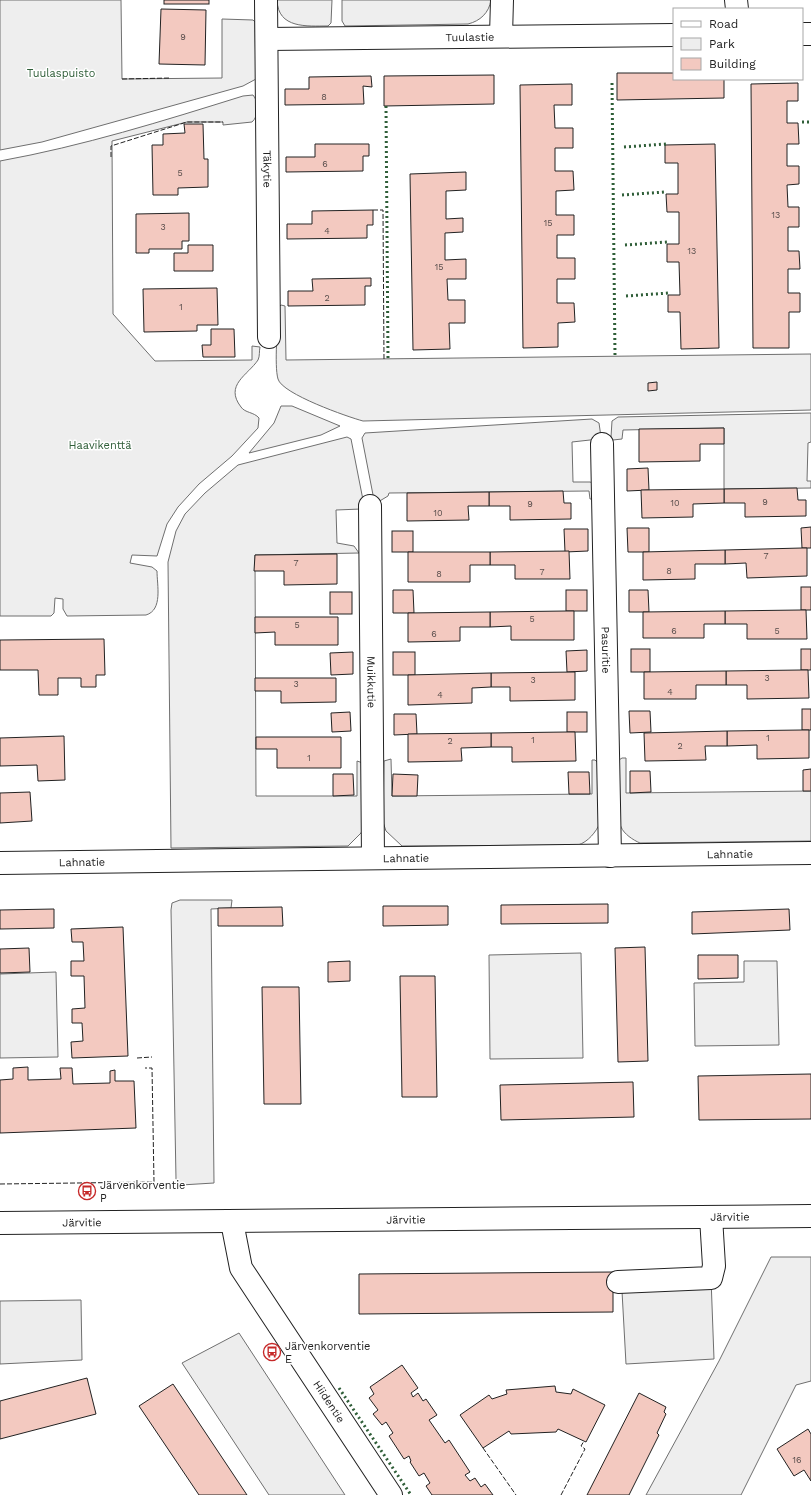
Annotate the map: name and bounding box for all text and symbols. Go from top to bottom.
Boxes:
legend [673,8,803,80]
text: Road [709,17,738,31]
street label: Tuulastie [445,30,494,44]
house number: 9 [180,32,186,42]
text: Park [709,37,735,51]
text: Building [709,57,756,71]
park label: Tuulaspuisto [27,67,95,80]
house number: 8 [321,92,327,102]
street label: Täkytie [261,150,274,188]
house number: 6 [322,159,328,169]
house number: 5 [177,168,183,178]
house number: 13 [772,210,780,220]
house number: 15 [544,218,552,228]
house number: 3 [160,222,166,232]
house number: 4 [324,226,330,236]
house number: 13 [688,246,696,256]
house number: 15 [435,262,443,272]
house number: 2 [324,293,330,303]
house number: 1 [179,302,183,312]
park label: Haavikenttä [69,439,131,452]
house number: 9 [762,497,768,507]
house number: 10 [670,498,680,508]
house number: 9 [527,499,533,509]
house number: 10 [433,508,443,518]
house number: 7 [763,551,769,561]
house number: 7 [293,558,299,568]
house number: 8 [666,566,672,576]
house number: 7 [539,567,545,577]
house number: 8 [436,569,442,579]
house number: 5 [529,614,535,624]
house number: 5 [294,620,300,630]
street label: Pasuritie [599,626,613,674]
house number: 6 [671,626,677,636]
house number: 5 [774,626,780,636]
house number: 6 [431,629,437,639]
street label: Muikkutie [365,656,378,708]
house number: 3 [764,673,770,683]
house number: 3 [530,675,536,685]
house number: 3 [293,679,299,689]
house number: 4 [667,687,673,697]
house number: 4 [437,690,443,700]
house number: 1 [766,733,770,743]
house number: 1 [531,735,535,745]
house number: 2 [447,736,453,746]
house number: 2 [677,741,683,751]
house number: 1 [307,753,311,763]
street label: Lahnatie [707,847,753,861]
street label: Lahnatie [383,851,429,865]
street label: Lahnatie [59,855,105,869]
place label: Järvenkorventie P [100,1179,185,1205]
bus stop icon: Järvenkorventie P [77,1181,97,1201]
street label: Järvitie [710,1210,750,1223]
street label: Järvitie [386,1213,426,1226]
street label: Järvitie [62,1216,102,1229]
place label: Järvenkorventie E [285,1340,370,1366]
bus stop icon: Järvenkorventie E [262,1342,282,1362]
street label: Hiidentie [311,1378,348,1425]
house number: 16 [793,1455,801,1465]

